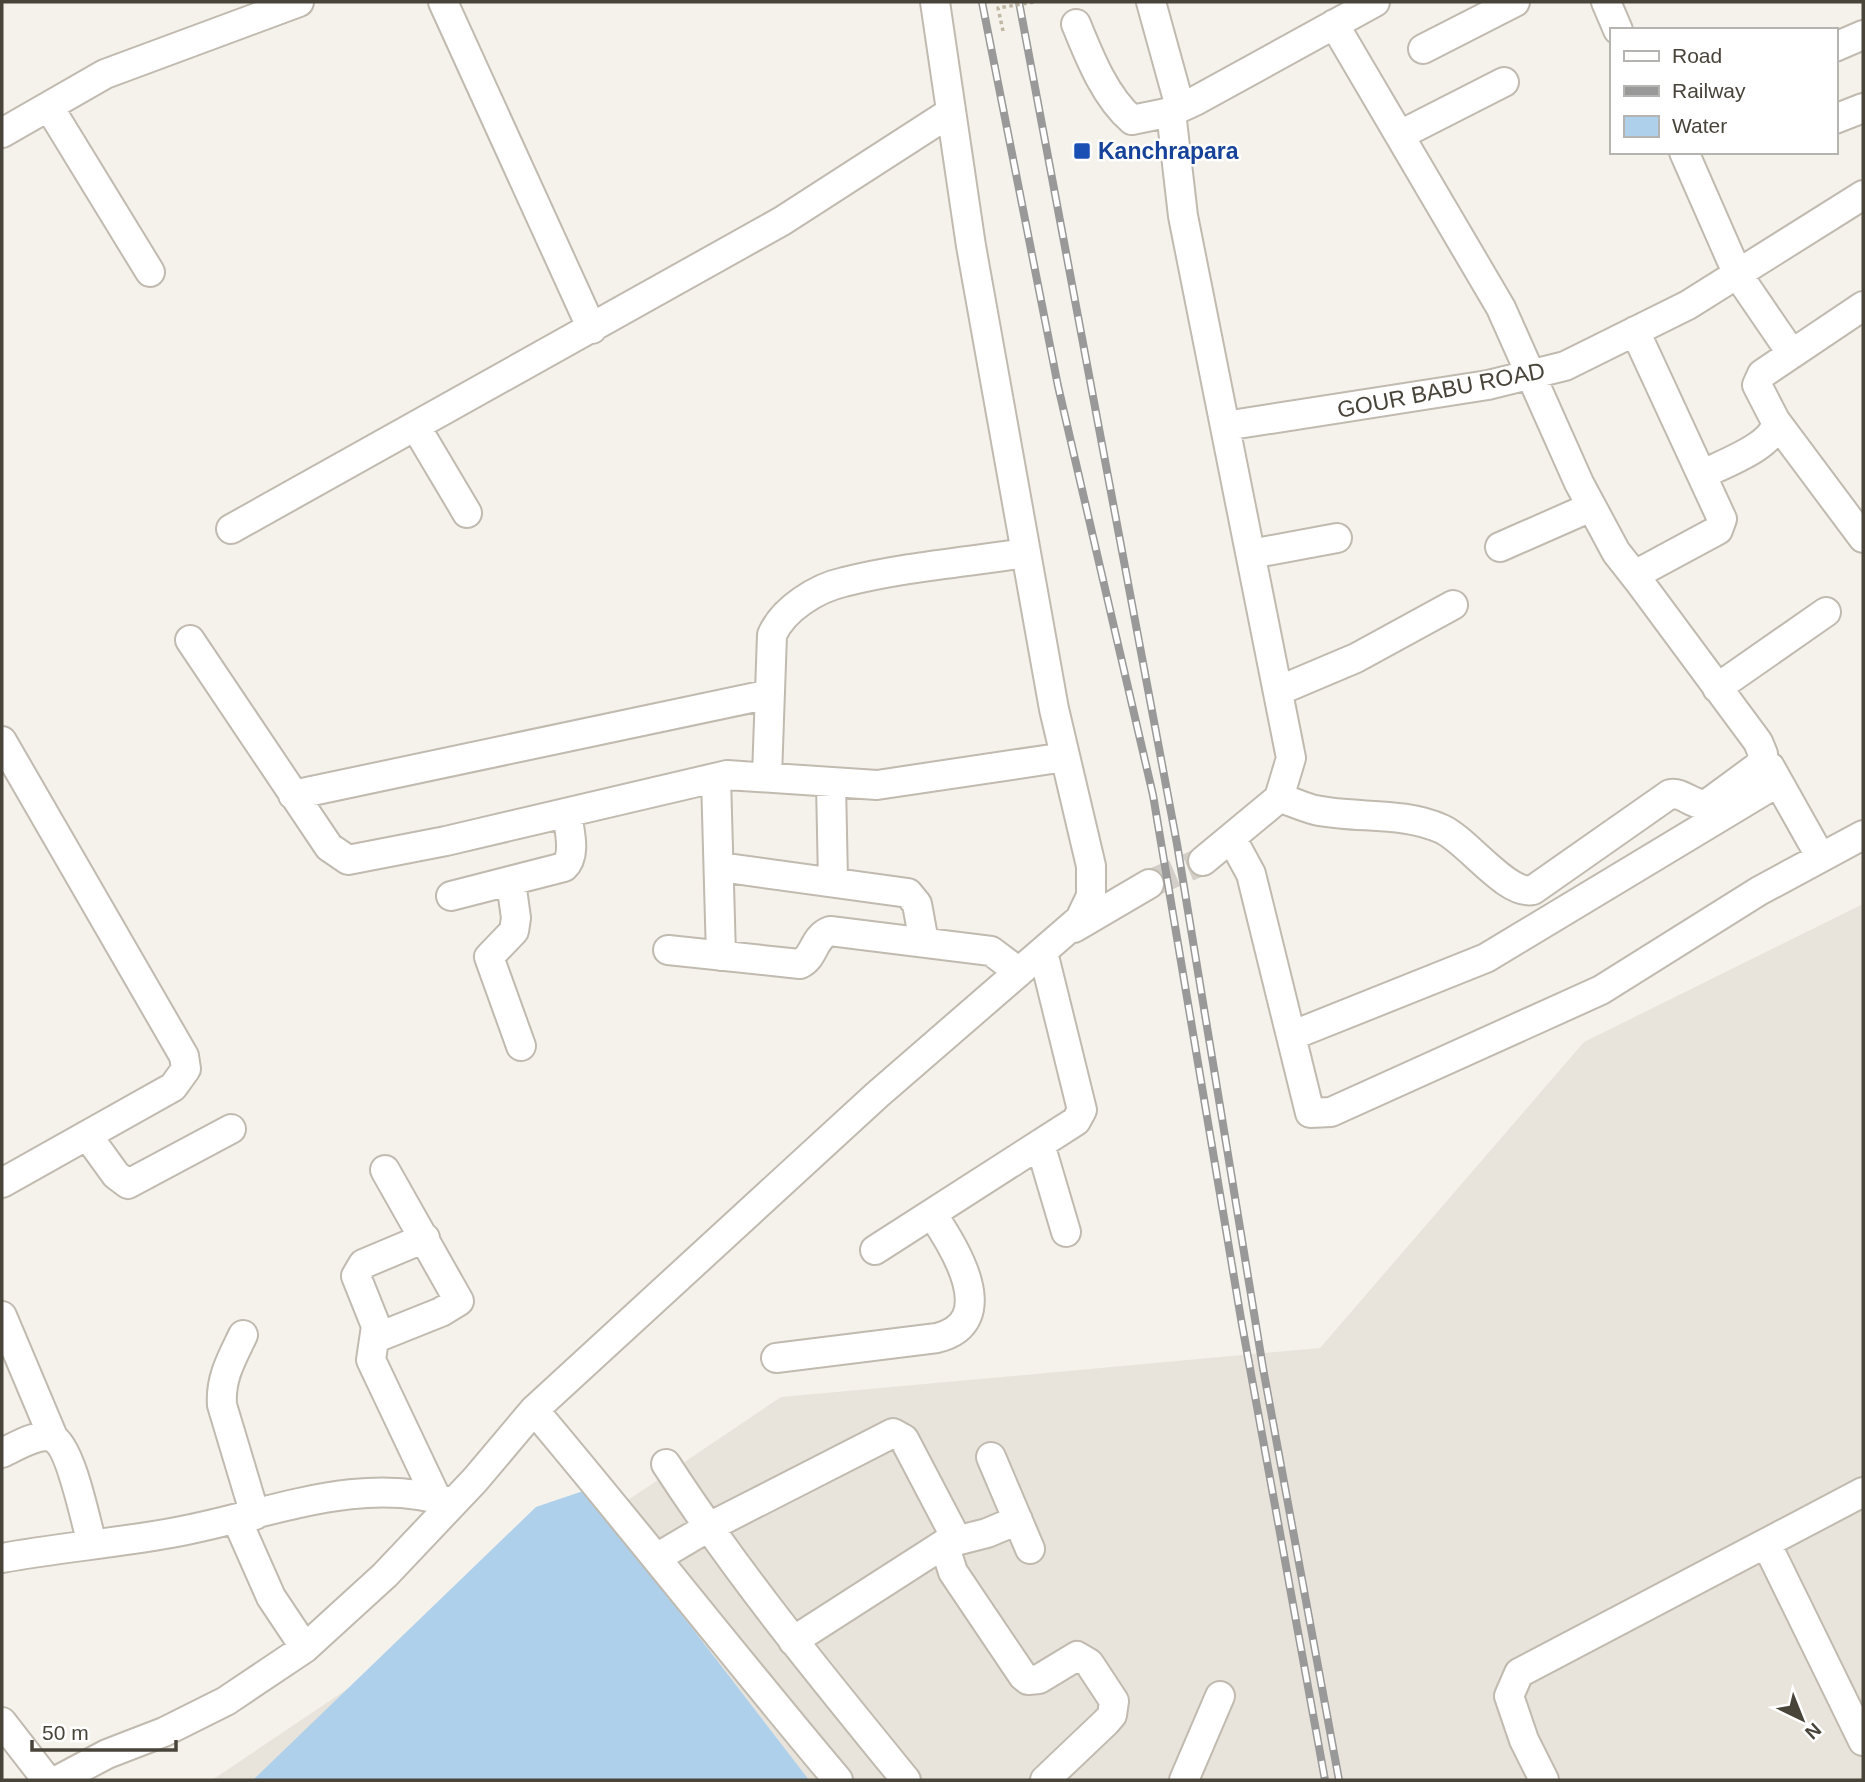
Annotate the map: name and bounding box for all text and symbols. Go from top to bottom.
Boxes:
legend [1610,28,1837,154]
text: Road [1672,44,1722,67]
text: Railway [1672,79,1746,102]
text: Water [1672,114,1727,137]
place label: Kanchrapara [1098,138,1239,164]
marker: Kanchrapara [1072,141,1092,161]
street label: GOUR BABU ROAD [1335,357,1547,423]
north arrow [1767,1684,1837,1754]
scale bar [32,1708,175,1752]
text: N [1801,1719,1825,1743]
text: 50 m [42,1721,89,1744]

